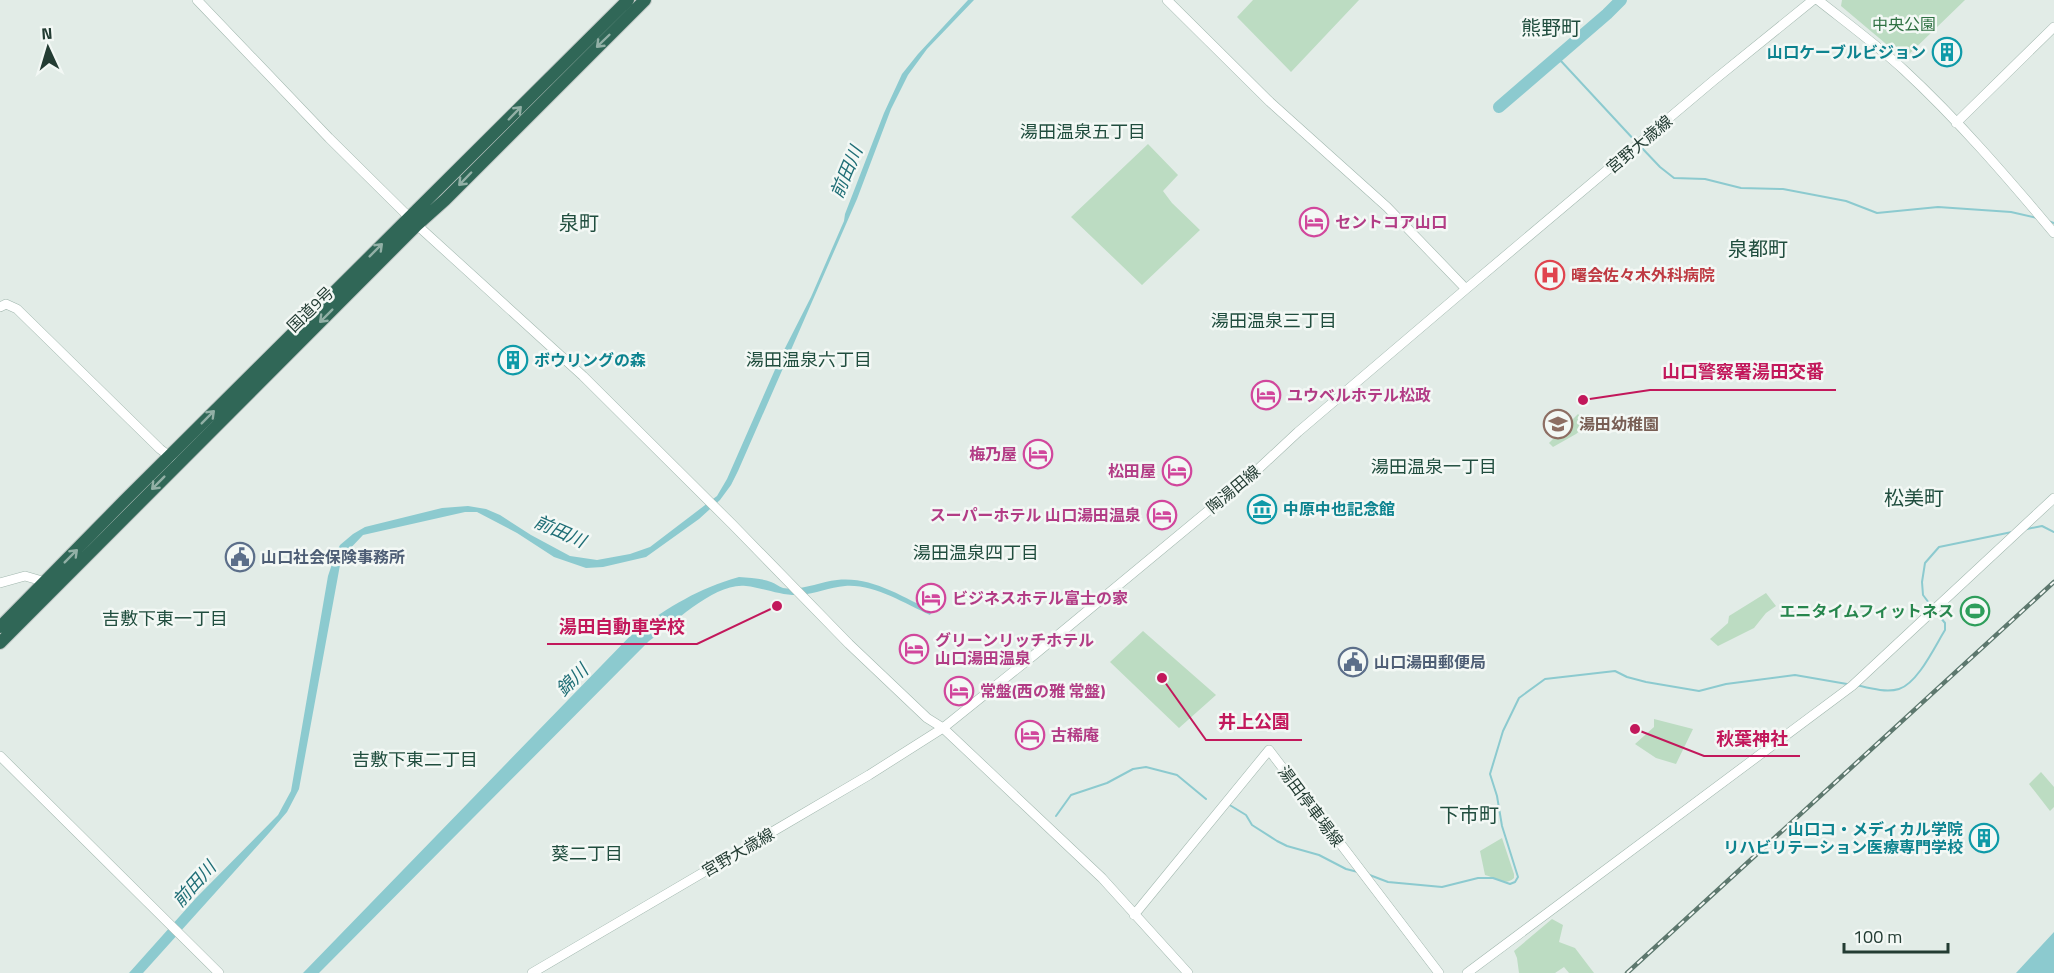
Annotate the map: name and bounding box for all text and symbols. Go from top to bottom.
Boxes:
district label: 熊野町 [1521,12,1581,43]
park label: 中央公園 [1872,12,1936,36]
north arrow [18,18,78,78]
text: N [41,21,53,45]
one-way arrow [595,34,610,48]
building icon: 山口ケーブルビジョン [1931,36,1963,68]
place label: 山口ケーブルビジョン [1767,40,1926,64]
one-way arrow [508,105,522,120]
street label: 宮野大歳線 [1601,109,1677,179]
district label: 湯田温泉五丁目 [1020,118,1146,145]
water label: 前田川 [823,140,870,202]
one-way arrow [458,171,472,186]
hotel icon: セントコア山口 [1298,206,1330,238]
district label: 泉町 [559,207,599,238]
place label: セントコア山口 [1335,210,1447,234]
district label: 泉都町 [1728,233,1788,264]
one-way arrow [369,243,384,257]
hospital icon: 曙会佐々木外科病院 [1534,259,1566,291]
place label: 曙会佐々木外科病院 [1571,263,1715,287]
street label: 国道9号 [281,281,339,337]
district label: 湯田温泉三丁目 [1211,307,1337,334]
one-way arrow [319,308,334,323]
building icon: ボウリングの森 [497,344,529,376]
district label: 湯田温泉六丁目 [746,346,872,373]
place label: ボウリングの森 [534,348,646,372]
callout: 山口警察署湯田交番 [1650,354,1836,390]
text: 山口警察署湯田交番 [1662,358,1824,385]
hotel icon: ユウベルホテル松政 [1250,379,1282,411]
place label: ユウベルホテル松政 [1287,383,1431,407]
school or university icon: 湯田幼稚園 [1542,408,1574,440]
one-way arrow [201,410,216,425]
place label: 湯田幼稚園 [1579,412,1659,436]
hotel icon: 梅乃屋 [1022,438,1054,470]
place label: 梅乃屋 [969,442,1017,466]
district label: 湯田温泉一丁目 [1371,453,1497,480]
hotel icon: 松田屋 [1161,455,1193,487]
place label: 松田屋 [1108,459,1156,483]
street label: 陶湯田線 [1201,459,1265,519]
one-way arrow [151,476,166,490]
district label: 松美町 [1884,482,1944,513]
museum icon: 中原中也記念館 [1246,493,1278,525]
place label: 中原中也記念館 [1283,497,1395,521]
hotel icon: スーパーホテル 山口湯田温泉 [1146,499,1178,531]
place label: スーパーホテル 山口湯田温泉 [930,503,1141,527]
water label: 前田川 [530,508,592,555]
district label: 湯田温泉四丁目 [913,539,1039,566]
public building icon: 山口社会保険事務所 [224,541,256,573]
place label: 山口社会保険事務所 [261,545,405,569]
one-way arrow [64,548,78,563]
hotel icon: ビジネスホテル富士の家 [915,582,947,614]
place label: ビジネスホテル富士の家 [952,586,1128,610]
sports icon: エニタイムフィットネス [1959,595,1991,627]
place label: エニタイムフィットネス [1780,599,1954,623]
district label: 吉敷下東一丁目 [102,605,228,632]
callout: 湯田自動車学校 [547,608,697,644]
text: 湯田自動車学校 [559,613,685,640]
place label: グリーンリッチホテル 山口湯田温泉 [935,628,1094,670]
hotel icon: グリーンリッチホテル 山口湯田温泉 [898,633,930,665]
public building icon: 山口湯田郵便局 [1337,646,1369,678]
place label: 山口湯田郵便局 [1374,650,1486,674]
water label: 錦川 [550,656,596,702]
hotel icon: 常盤(西の雅 常盤) [943,675,975,707]
place label: 常盤(西の雅 常盤) [980,679,1105,703]
callout: 井上公園 [1206,704,1302,740]
text: 井上公園 [1218,708,1290,735]
hotel icon: 古稀庵 [1014,719,1046,751]
callout: 秋葉神社 [1704,720,1800,756]
place label: 古稀庵 [1051,723,1099,747]
text: 秋葉神社 [1716,725,1788,752]
district label: 吉敷下東二丁目 [352,746,478,773]
street label: 湯田停車場線 [1273,760,1349,852]
district label: 下市町 [1439,799,1499,830]
place label: 山口コ・メディカル学院 リハビリテーション医療専門学校 [1723,817,1963,859]
street label: 宮野大歳線 [697,822,779,882]
building icon: 山口コ・メディカル学院 リハビリテーション医療専門学校 [1968,822,2000,854]
district label: 葵二丁目 [551,840,623,867]
water label: 前田川 [166,853,223,913]
scale bar [1844,916,1948,954]
text: 100 m [1853,923,1902,950]

